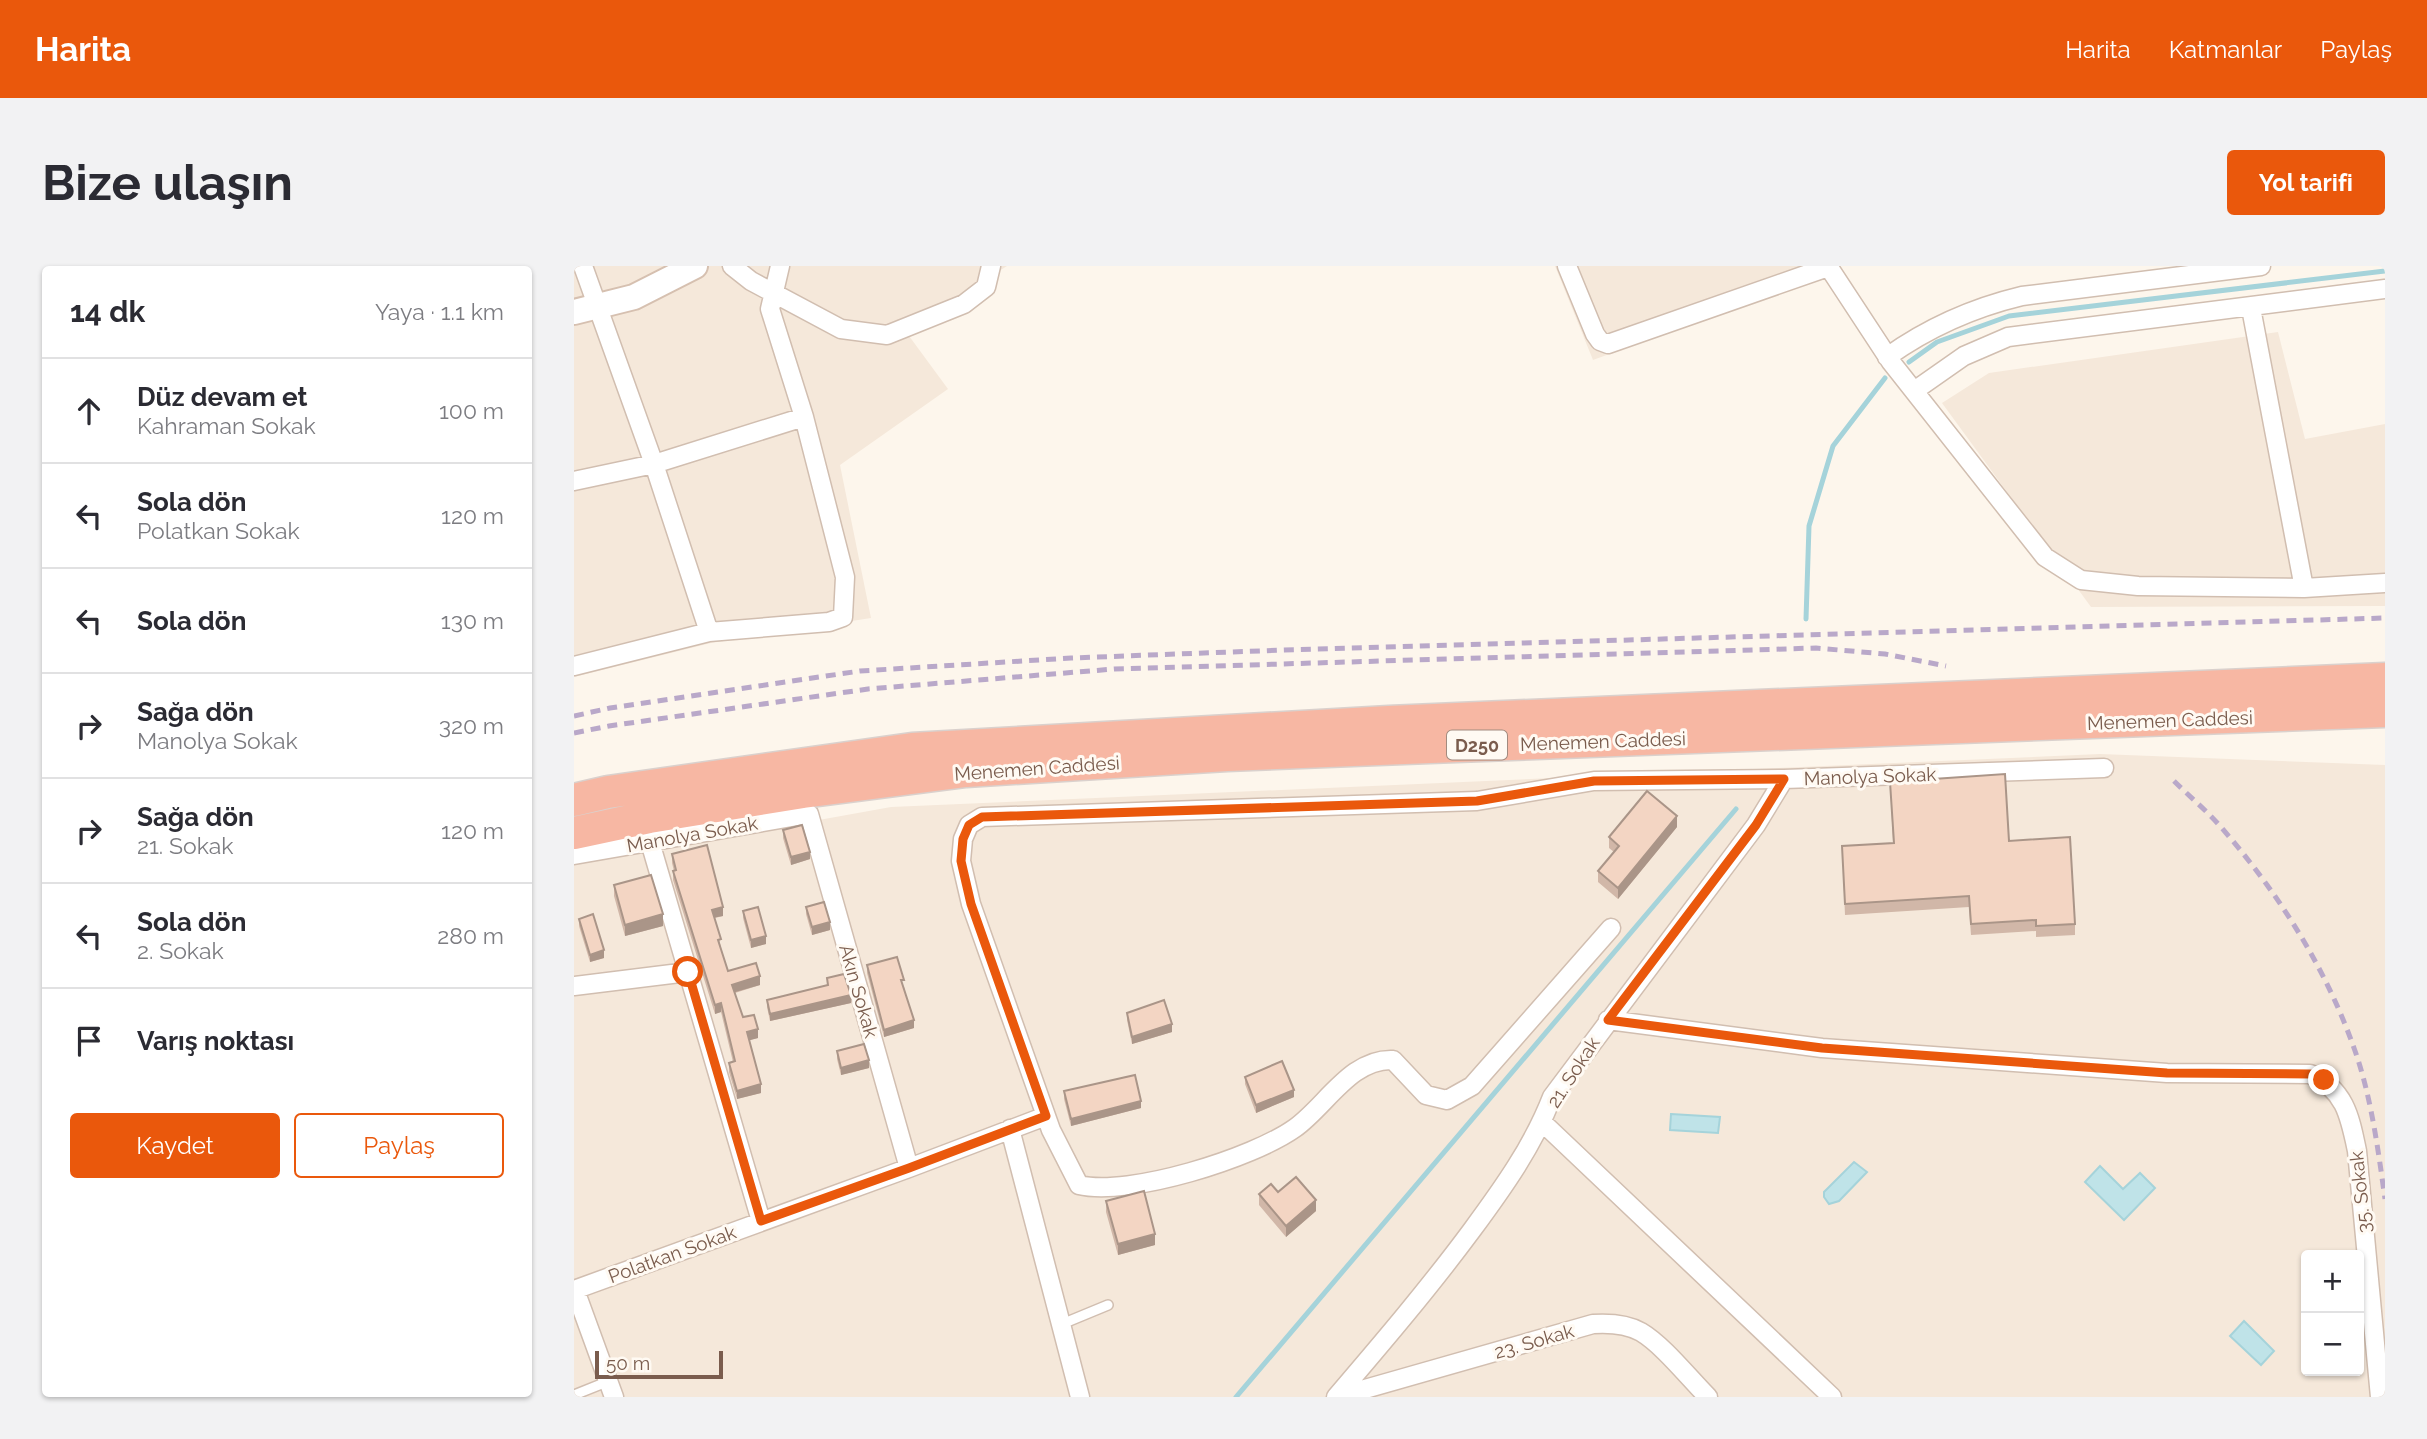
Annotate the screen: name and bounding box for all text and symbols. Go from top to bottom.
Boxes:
text: Harita [35,30,131,69]
text: Harita [2065,35,2131,64]
text: Katmanlar [2169,35,2282,64]
text: Paylaş [2320,35,2392,64]
button: Yol tarifi [2227,150,2385,215]
text: Bize ulaşın [42,154,293,211]
text: 14 dk [70,294,145,329]
text: Yaya · 1.1 km [375,298,504,325]
text: Düz devam et [137,382,307,412]
icon: ahead [70,392,108,430]
text: 100 m [439,397,504,424]
text: Kahraman Sokak [137,412,316,439]
text: Sola dön [137,487,246,517]
icon: left [70,497,108,535]
text: 120 m [441,502,504,529]
text: Polatkan Sokak [137,517,300,544]
icon: left [70,602,108,640]
text: Sola dön [137,606,246,636]
text: 130 m [441,607,504,634]
text: Sağa dön [137,697,254,727]
street label: Menemen Caddesi [2087,706,2253,734]
icon: right [70,707,108,745]
text: 320 m [439,712,504,739]
text: Manolya Sokak [137,727,298,754]
street label: Menemen Caddesi [1520,727,1686,755]
road number: D250 [1447,730,1507,760]
street label: Menemen Caddesi [953,751,1121,785]
street label: Manolya Sokak [1803,763,1937,789]
text: Sağa dön [137,802,254,832]
icon: right [70,812,108,850]
street label: Manolya Sokak [625,812,759,856]
text: 120 m [441,817,504,844]
text: 21. Sokak [137,832,234,859]
text: Sola dön [137,907,246,937]
icon: left [70,917,108,955]
text: 280 m [437,922,504,949]
text: 2. Sokak [137,937,224,964]
street label: Akın Sokak [835,942,883,1040]
route start [672,956,703,987]
icon: arrive [70,1022,108,1060]
text: Varış noktası [137,1026,294,1056]
street label: 21. Sokak [1542,1033,1604,1111]
route end [2308,1064,2339,1095]
button: Kaydet [70,1113,280,1178]
button: Paylaş [294,1113,504,1178]
street label: 35. Sokak [2345,1150,2375,1234]
street label: Polatkan Sokak [605,1221,739,1287]
map controls [2301,1250,2364,1376]
button: + [2301,1250,2364,1313]
button: − [2301,1313,2364,1376]
street label: 23. Sokak [1492,1319,1576,1363]
scale bar [595,1348,723,1380]
text: 50 m [606,1352,650,1374]

